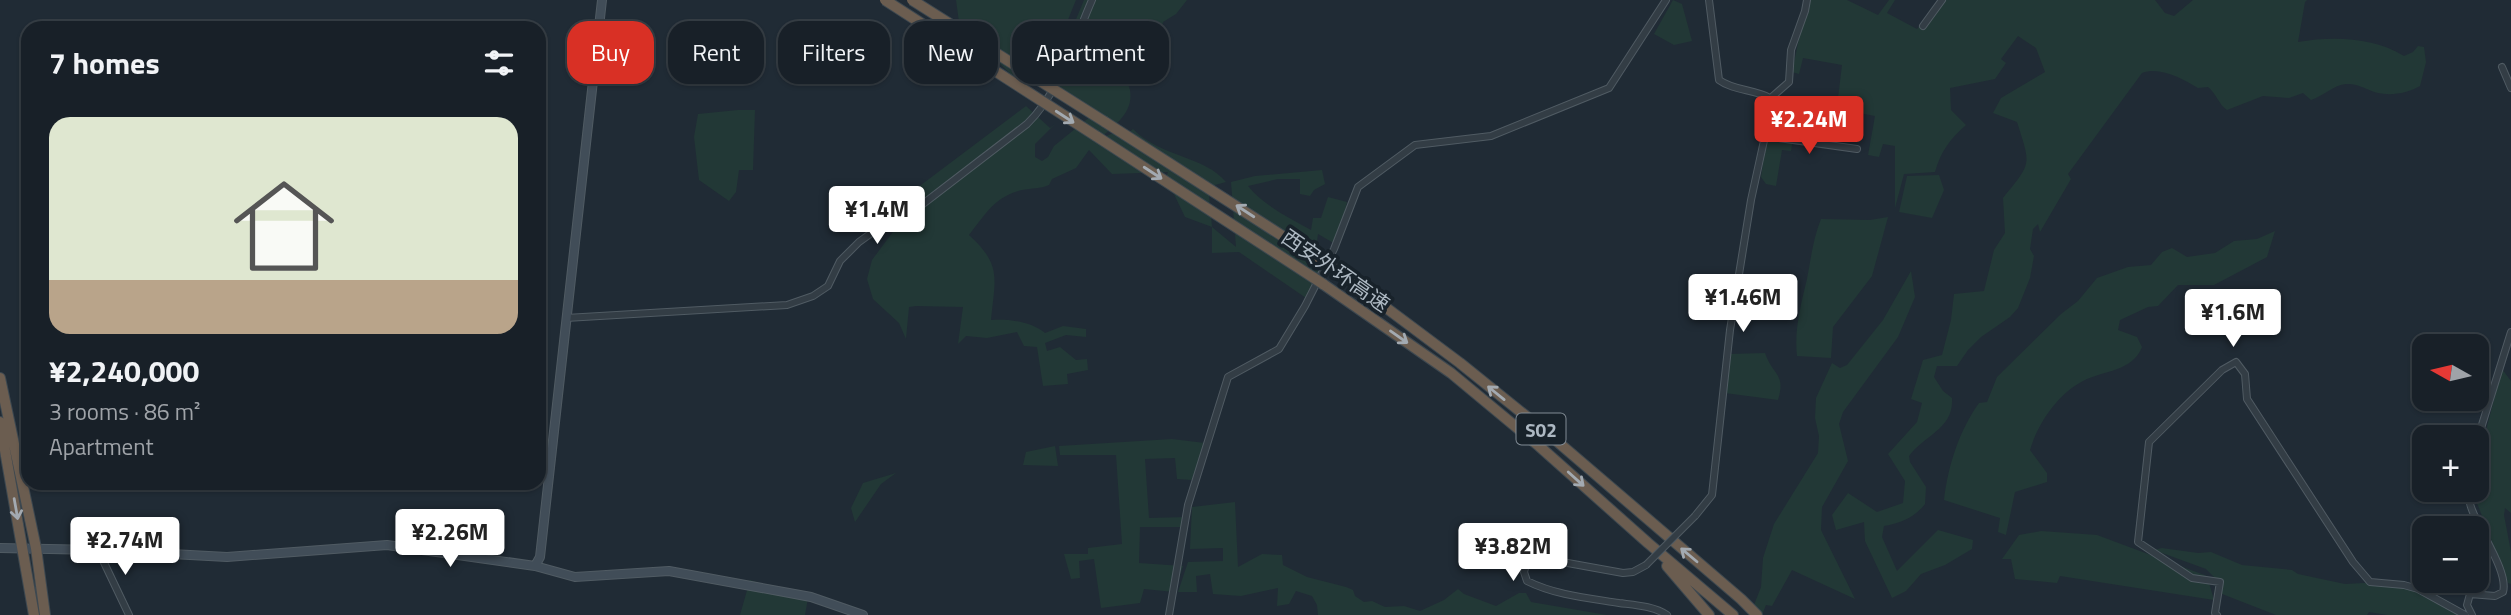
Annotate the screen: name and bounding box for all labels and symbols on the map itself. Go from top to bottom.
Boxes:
pin: ¥2.24M [1752,96,1866,156]
one-way arrow [1055,110,1075,124]
one-way arrow [1143,167,1163,181]
pin: ¥1.4M [828,187,926,246]
one-way arrow [1236,204,1256,218]
street label: 西安外环高速 [1275,221,1397,319]
pin: ¥1.46M [1686,274,1800,334]
pin: ¥1.6M [2184,290,2282,349]
one-way arrow [1389,330,1408,344]
north arrow [2412,334,2488,411]
one-way arrow [1488,385,1506,400]
road number: S02 [1516,414,1566,444]
one-way arrow [1567,471,1585,487]
one-way arrow [10,497,23,520]
pin: ¥2.26M [393,510,507,569]
pin: ¥2.74M [68,518,182,577]
pin: ¥3.82M [1456,524,1570,583]
one-way arrow [1681,547,1699,563]

